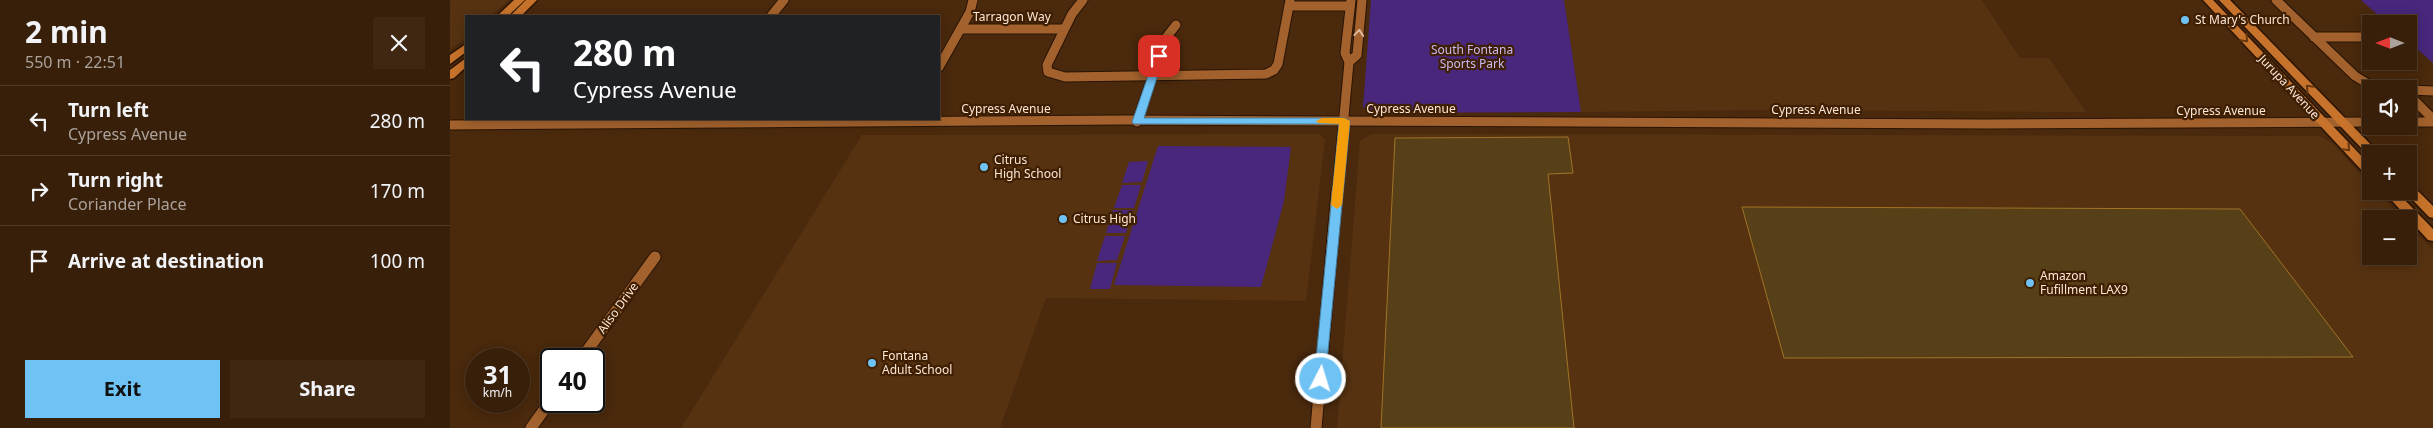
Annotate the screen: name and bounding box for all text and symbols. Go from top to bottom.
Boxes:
street label: Tarragon Way [973,8,1052,25]
text: 2 min [25,11,108,52]
place label: St Mary's Church [2195,11,2290,28]
marker: St Mary's Church [2179,14,2191,26]
north arrow [2362,15,2418,70]
map controls [2362,15,2417,265]
button: close [373,17,425,69]
one-way arrow [1353,28,1364,36]
text: 280 m [573,29,676,76]
one-way arrow [2239,34,2248,43]
icon: left [490,35,555,100]
pin [1138,35,1180,77]
park label: South Fontana Sports Park [1431,41,1513,72]
icon: arrive [1145,42,1173,70]
street label: Jurupa Avenue [2254,50,2324,123]
text: 550 m · 22:51 [25,51,125,73]
text: Cypress Avenue [573,74,737,104]
button: sound [2362,80,2417,135]
one-way arrow [2306,84,2315,93]
text: Turn left [68,97,149,123]
street label: Cypress Avenue [961,100,1051,117]
street label: Cypress Avenue [1366,100,1456,117]
street label: Cypress Avenue [1771,101,1861,118]
street label: Cypress Avenue [2176,102,2266,119]
icon: left [25,107,53,135]
text: 280 m [370,108,425,134]
text: Cypress Avenue [68,123,187,145]
one-way arrow [2341,142,2350,151]
button: + [2362,145,2417,200]
place label: Citrus High School [994,151,1061,182]
marker: Citrus High School [978,161,990,173]
text: Turn right [68,167,163,193]
icon: right [25,177,53,205]
text: 170 m [370,178,425,204]
text: Coriander Place [68,193,187,215]
place label: Citrus High [1073,210,1136,227]
button: − [2362,210,2417,265]
marker: Citrus High [1057,213,1069,225]
icon: arrive [25,247,53,275]
text: Arrive at destination [68,248,264,274]
text: 100 m [370,248,425,274]
place label: Amazon Fufillment LAX9 [2040,267,2128,298]
marker: Amazon Fufillment LAX9 [2024,277,2036,289]
street label: Aliso Drive [593,278,642,337]
place label: Fontana Adult School [882,347,952,378]
speed limit sign: 40 [540,348,605,413]
position arrow [1294,352,1346,404]
text: 31 [483,357,512,391]
marker: Fontana Adult School [866,357,878,369]
button: Exit [25,360,220,418]
button: Share [230,360,425,418]
text: km/h [483,384,512,401]

